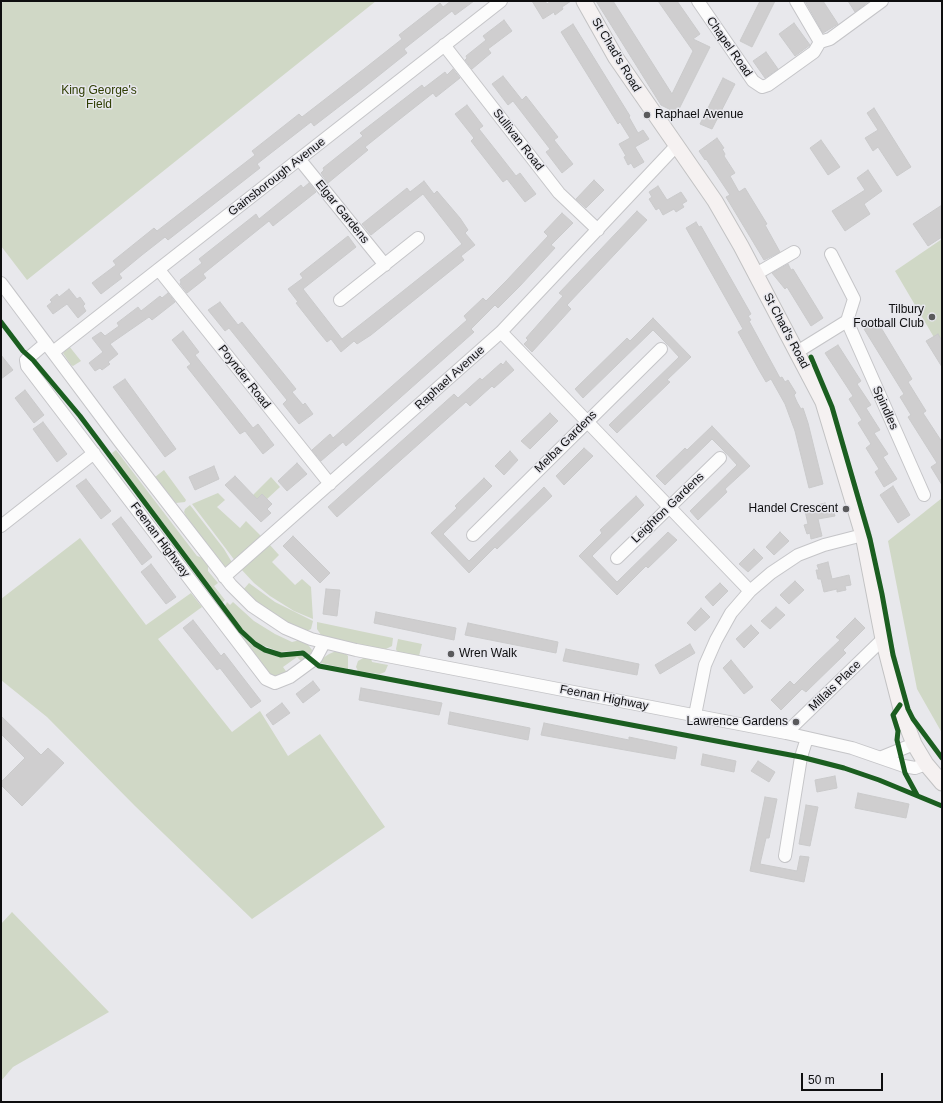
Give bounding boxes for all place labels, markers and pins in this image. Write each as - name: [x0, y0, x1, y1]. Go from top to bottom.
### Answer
- place label: Raphael Avenue: [655, 108, 744, 122]
- marker: Raphael Avenue: [642, 110, 652, 120]
- place label: Tilbury Football Club: [853, 303, 924, 331]
- marker: Tilbury Football Club: [927, 312, 937, 322]
- place label: Handel Crescent: [749, 502, 838, 516]
- marker: Handel Crescent: [841, 504, 851, 514]
- place label: Wren Walk: [459, 647, 517, 661]
- marker: Wren Walk: [446, 649, 456, 659]
- place label: Lawrence Gardens: [687, 715, 788, 729]
- marker: Lawrence Gardens: [791, 717, 801, 727]

